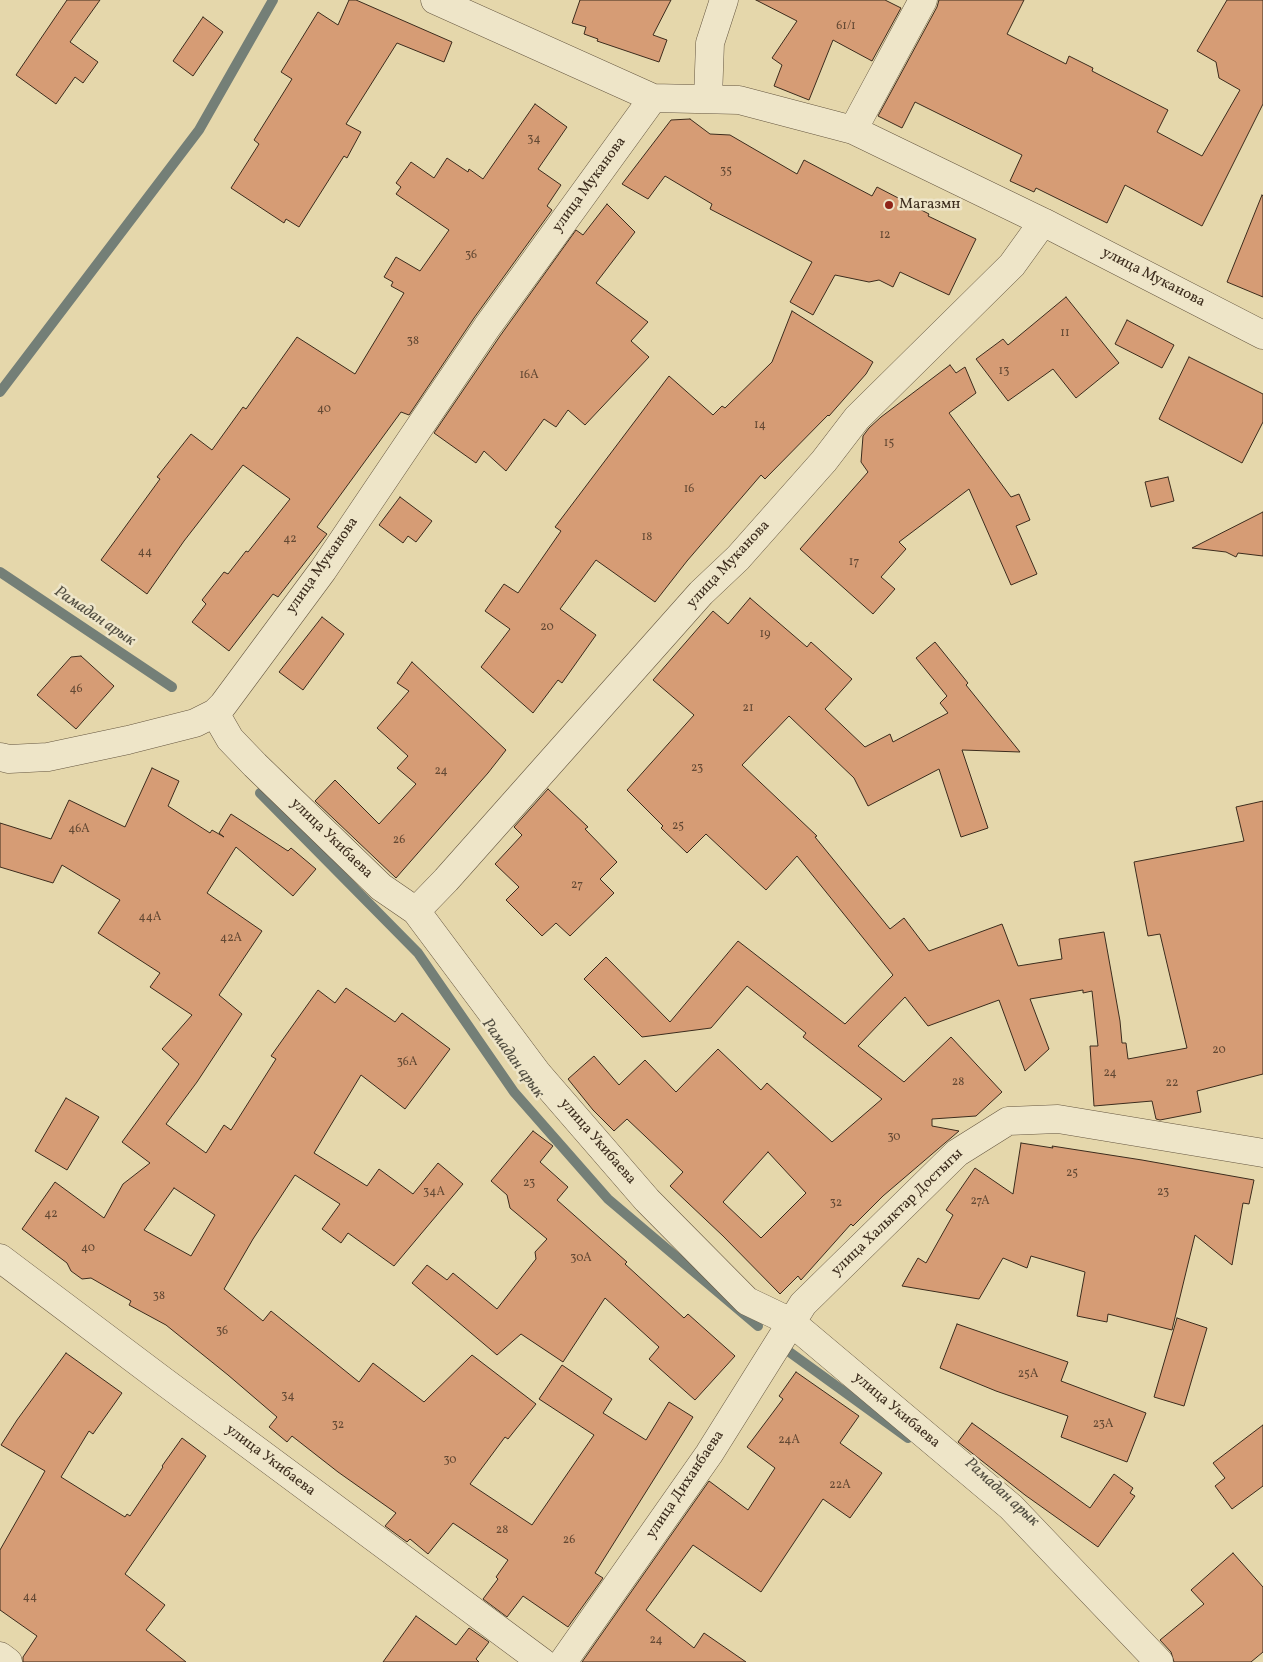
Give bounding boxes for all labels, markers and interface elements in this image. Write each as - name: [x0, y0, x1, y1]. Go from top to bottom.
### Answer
- house number: 61/1: [836, 20, 856, 34]
- house number: 34: [527, 133, 541, 147]
- street label: улица Муканова: [549, 134, 631, 236]
- house number: 35: [720, 165, 732, 179]
- place label: Магазмн: [899, 196, 960, 214]
- marker: Магазмн: [883, 199, 895, 211]
- house number: 12: [879, 229, 891, 243]
- street label: улица Муканова: [1098, 244, 1208, 312]
- house number: 36: [465, 249, 477, 263]
- house number: 11: [1060, 327, 1070, 341]
- house number: 38: [407, 335, 419, 349]
- house number: 13: [999, 365, 1009, 379]
- house number: 16А: [519, 369, 539, 383]
- house number: 40: [317, 403, 331, 417]
- house number: 14: [754, 419, 766, 433]
- house number: 15: [884, 437, 894, 451]
- house number: 16: [684, 483, 694, 497]
- street label: улица Муканова: [283, 514, 363, 618]
- street label: улица Муканова: [684, 517, 774, 613]
- house number: 18: [642, 531, 652, 545]
- house number: 42: [283, 533, 297, 547]
- house number: 44: [138, 546, 152, 560]
- house number: 17: [849, 556, 859, 570]
- water label: Рамадан арык: [50, 583, 138, 651]
- house number: 20: [540, 621, 554, 635]
- house number: 19: [760, 628, 770, 642]
- house number: 46: [69, 683, 83, 697]
- house number: 21: [742, 702, 754, 716]
- house number: 23: [691, 762, 703, 776]
- house number: 24: [434, 765, 448, 779]
- street label: улица Укибаева: [286, 795, 376, 883]
- house number: 25: [672, 820, 684, 834]
- house number: 46А: [68, 823, 90, 837]
- house number: 26: [393, 834, 405, 848]
- house number: 27: [571, 879, 583, 893]
- house number: 44А: [139, 911, 161, 925]
- house number: 42А: [220, 932, 242, 946]
- water label: Рамадан арык: [477, 1015, 547, 1103]
- house number: 20: [1212, 1044, 1226, 1058]
- house number: 36А: [397, 1056, 417, 1070]
- house number: 24: [1103, 1067, 1117, 1081]
- house number: 28: [952, 1076, 964, 1090]
- house number: 22: [1166, 1077, 1178, 1091]
- street label: улица Укибаева: [555, 1095, 639, 1189]
- house number: 30: [887, 1131, 901, 1145]
- street label: улица Халыктар Достыгы: [828, 1145, 968, 1281]
- house number: 25: [1066, 1167, 1078, 1181]
- house number: 23: [523, 1177, 535, 1191]
- house number: 34А: [423, 1186, 445, 1200]
- house number: 23: [1157, 1186, 1169, 1200]
- house number: 27А: [970, 1195, 990, 1209]
- house number: 32: [830, 1197, 842, 1211]
- house number: 42: [44, 1208, 58, 1222]
- house number: 40: [81, 1242, 95, 1256]
- house number: 30А: [570, 1252, 592, 1266]
- house number: 38: [153, 1290, 165, 1304]
- house number: 36: [216, 1325, 228, 1339]
- house number: 25А: [1018, 1368, 1038, 1382]
- street label: улица Укибаева: [849, 1369, 943, 1453]
- house number: 34: [281, 1390, 295, 1404]
- house number: 23А: [1093, 1418, 1113, 1432]
- house number: 32: [332, 1419, 344, 1433]
- street label: улица Укибаева: [221, 1421, 319, 1501]
- street label: улица Диханбаева: [643, 1427, 729, 1543]
- house number: 24А: [778, 1434, 800, 1448]
- house number: 30: [443, 1454, 457, 1468]
- water label: Рамадан арык: [960, 1454, 1042, 1532]
- house number: 22А: [829, 1479, 851, 1493]
- house number: 28: [496, 1524, 508, 1538]
- house number: 26: [563, 1534, 575, 1548]
- house number: 44: [23, 1591, 37, 1605]
- house number: 24: [649, 1634, 663, 1648]

